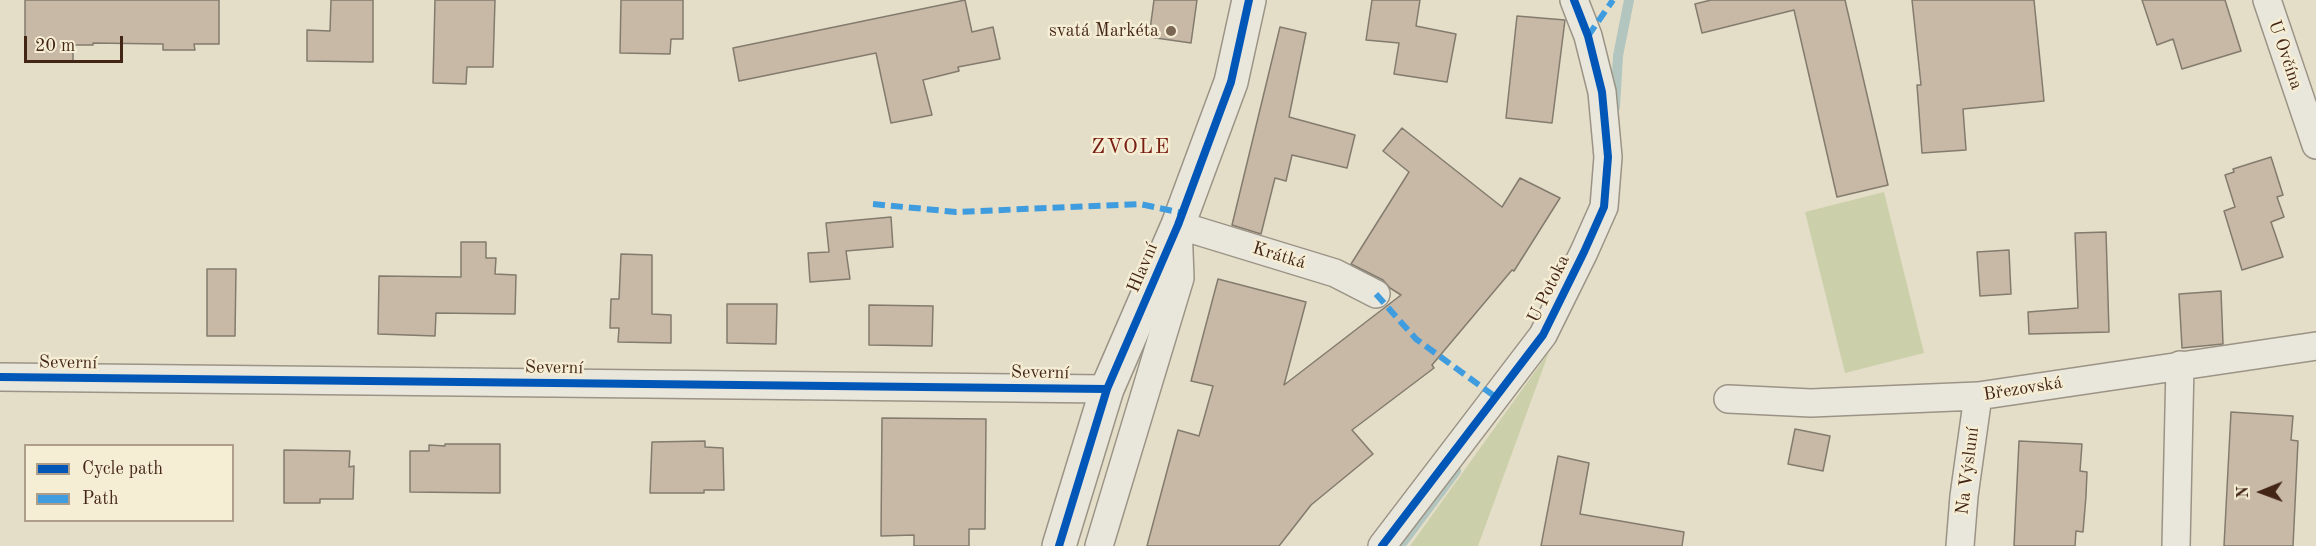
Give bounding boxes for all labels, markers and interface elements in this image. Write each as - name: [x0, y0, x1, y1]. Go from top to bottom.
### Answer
- street label: U Ovčína: [2263, 17, 2307, 93]
- place label: svatá Markéta: [1049, 20, 1159, 42]
- scale bar: [27, 24, 126, 62]
- marker: svatá Markéta: [1164, 24, 1178, 38]
- text: 20 m: [35, 37, 75, 55]
- district label: ZVOLE: [1091, 134, 1171, 160]
- street label: Krátká: [1250, 238, 1308, 274]
- street label: Hlavní: [1123, 240, 1163, 296]
- street label: U Potoka: [1523, 252, 1575, 326]
- street label: Severní: [39, 352, 97, 374]
- street label: Severní: [525, 357, 583, 379]
- street label: Severní: [1011, 362, 1069, 384]
- street label: Březovská: [1982, 372, 2064, 406]
- street label: Na Výsluní: [1952, 426, 1984, 516]
- legend: [24, 444, 234, 522]
- text: Cycle path: [82, 460, 163, 478]
- north arrow: [2232, 462, 2292, 522]
- text: N: [2236, 486, 2252, 499]
- text: Path: [82, 490, 118, 508]

